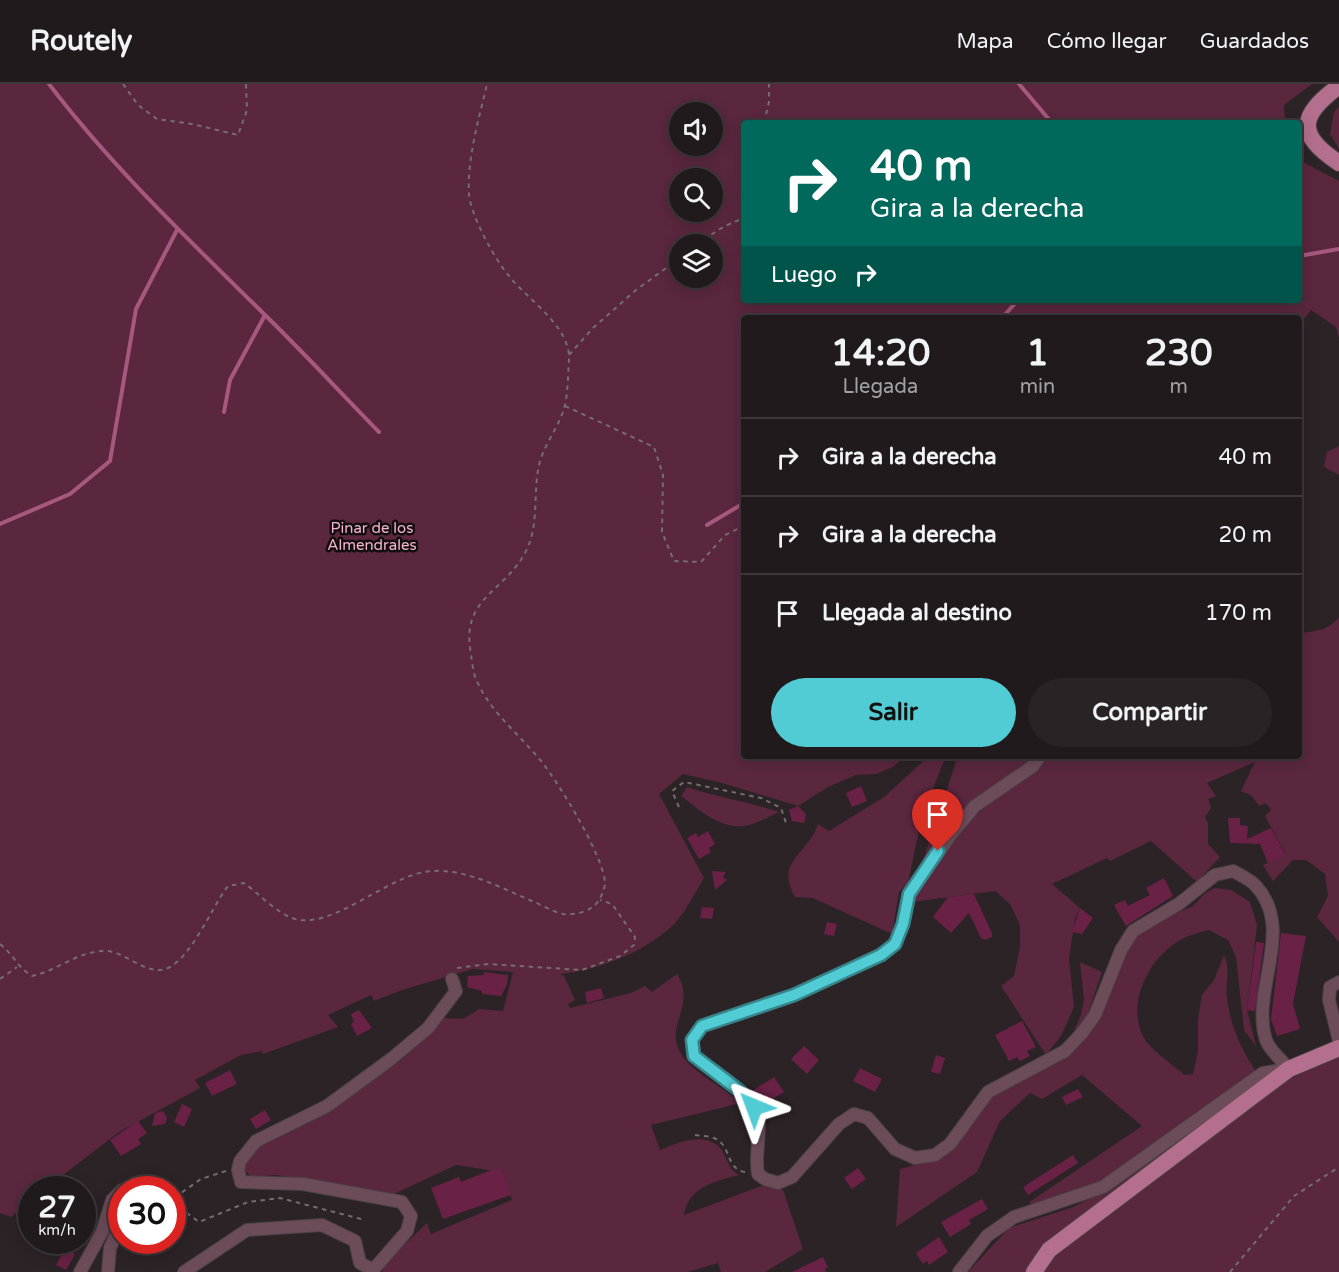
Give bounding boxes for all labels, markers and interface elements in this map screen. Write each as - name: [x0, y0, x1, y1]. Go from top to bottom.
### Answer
- text: Routely: [30, 24, 132, 58]
- text: Mapa: [956, 29, 1014, 54]
- text: Cómo llegar: [1047, 29, 1167, 54]
- text: Guardados: [1200, 29, 1309, 54]
- map controls: [669, 102, 723, 288]
- button: sound: [669, 102, 723, 156]
- text: 40 m: [870, 141, 972, 192]
- icon: right: [771, 144, 849, 222]
- button: search: [669, 168, 723, 222]
- text: Gira a la derecha: [870, 192, 1084, 225]
- button: layers: [669, 234, 723, 288]
- icon: right: [849, 258, 882, 291]
- text: Luego: [771, 262, 837, 288]
- text: 14:20: [830, 332, 930, 375]
- text: 1: [1026, 332, 1049, 375]
- text: 230: [1145, 332, 1213, 375]
- text: Llegada: [843, 375, 918, 399]
- text: min: [1020, 375, 1055, 399]
- text: m: [1169, 375, 1188, 399]
- icon: right: [771, 441, 804, 474]
- text: Gira a la derecha: [822, 444, 997, 470]
- text: 40 m: [1218, 444, 1272, 470]
- park label: Pinar de los Almendrales: [327, 519, 417, 554]
- icon: right: [771, 519, 804, 552]
- text: Gira a la derecha: [822, 522, 997, 548]
- text: 20 m: [1218, 522, 1272, 548]
- icon: arrive: [771, 597, 804, 630]
- text: Llegada al destino: [822, 600, 1012, 626]
- text: 170 m: [1205, 600, 1272, 626]
- button: Salir: [771, 678, 1016, 747]
- button: Compartir: [1028, 678, 1272, 747]
- pin: [912, 789, 963, 851]
- icon: arrive: [921, 798, 954, 831]
- position arrow: [722, 1075, 786, 1139]
- speed limit sign: 30: [108, 1176, 186, 1254]
- text: 27: [38, 1189, 76, 1226]
- text: km/h: [38, 1221, 76, 1239]

